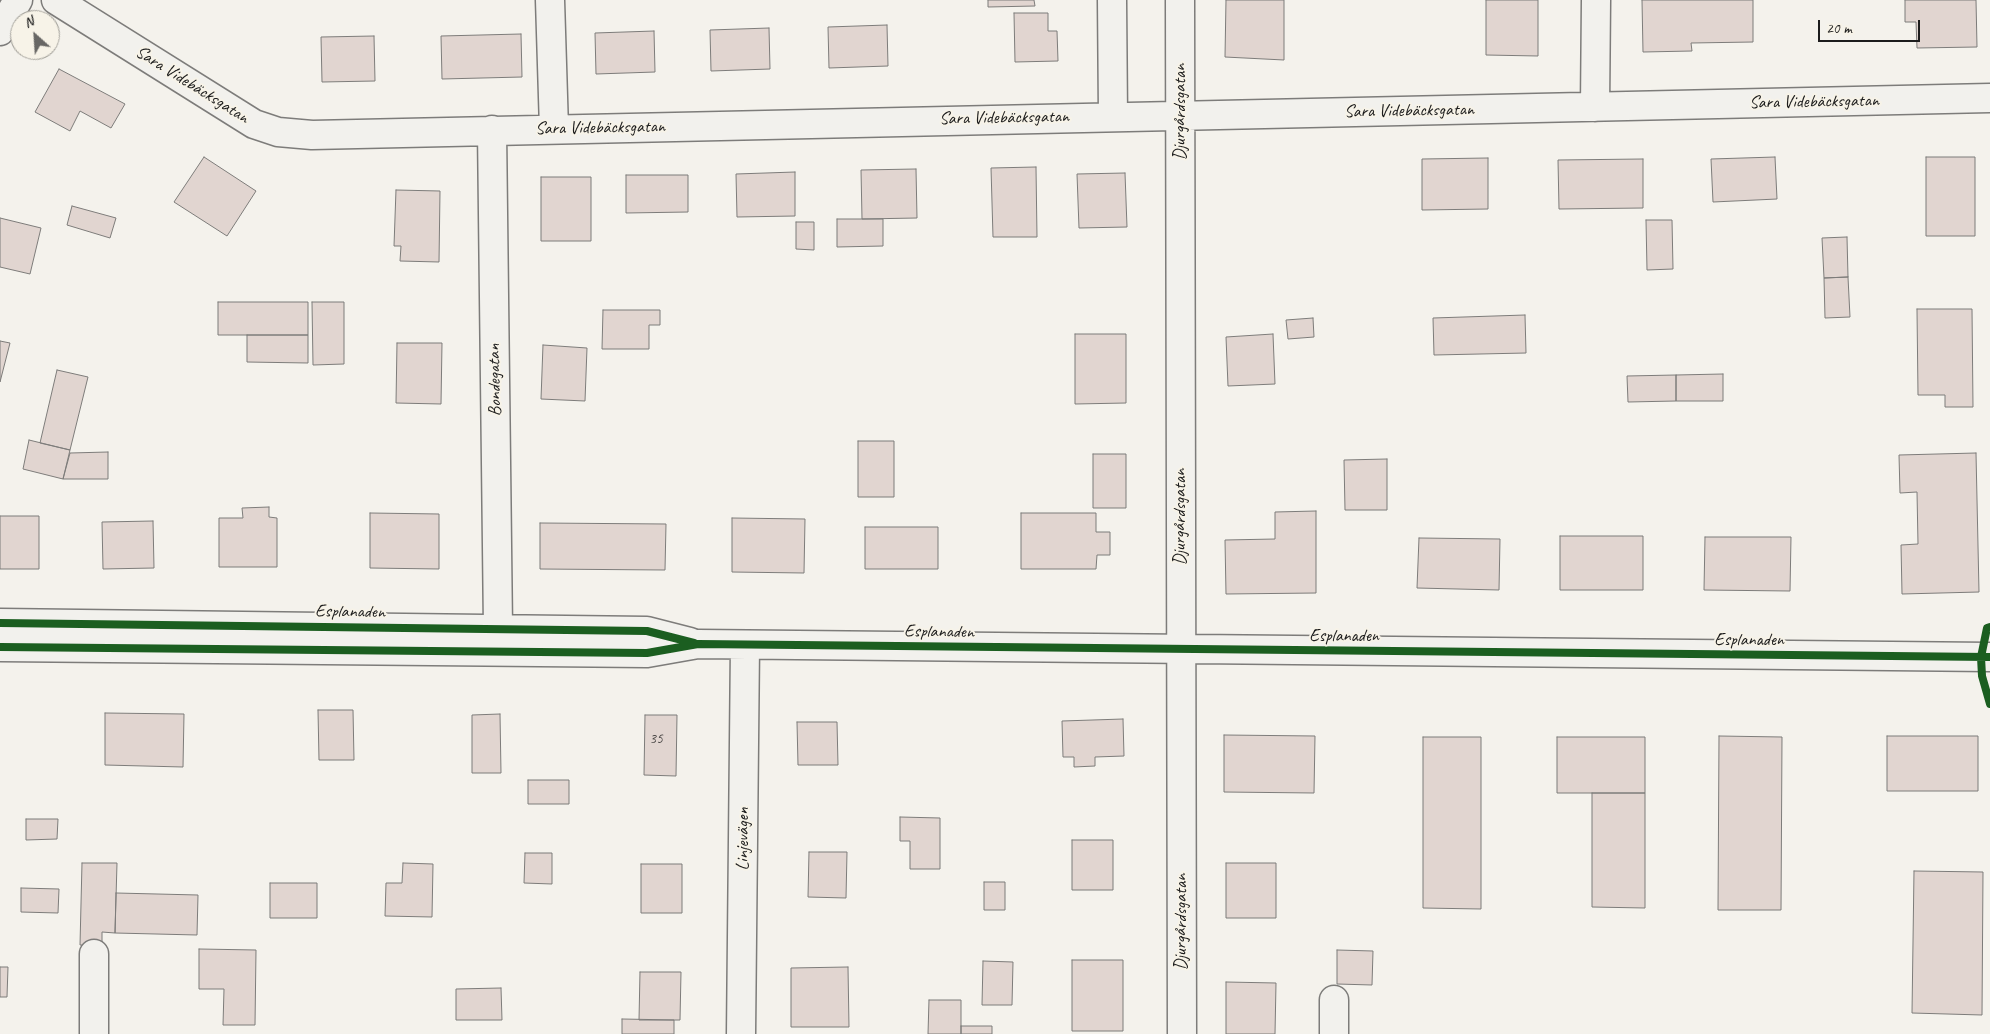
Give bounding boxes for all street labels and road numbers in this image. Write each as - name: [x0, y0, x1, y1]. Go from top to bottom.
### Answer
- street label: Sara Videbäcksgatan: [131, 41, 253, 129]
- street label: Djurgårdsgatan: [1169, 64, 1191, 160]
- street label: Sara Videbäcksgatan: [1749, 90, 1879, 114]
- street label: Sara Videbäcksgatan: [1344, 99, 1474, 123]
- street label: Sara Videbäcksgatan: [939, 106, 1069, 130]
- street label: Sara Videbäcksgatan: [535, 116, 665, 140]
- street label: Bondegatan: [484, 344, 506, 416]
- street label: Djurgårdsgatan: [1169, 469, 1191, 565]
- street label: Esplanaden: [315, 601, 385, 623]
- street label: Esplanaden: [904, 621, 974, 643]
- street label: Esplanaden: [1309, 625, 1379, 647]
- street label: Esplanaden: [1714, 629, 1784, 651]
- street label: Linjevägen: [732, 808, 754, 870]
- street label: Djurgårdsgatan: [1170, 874, 1192, 970]

